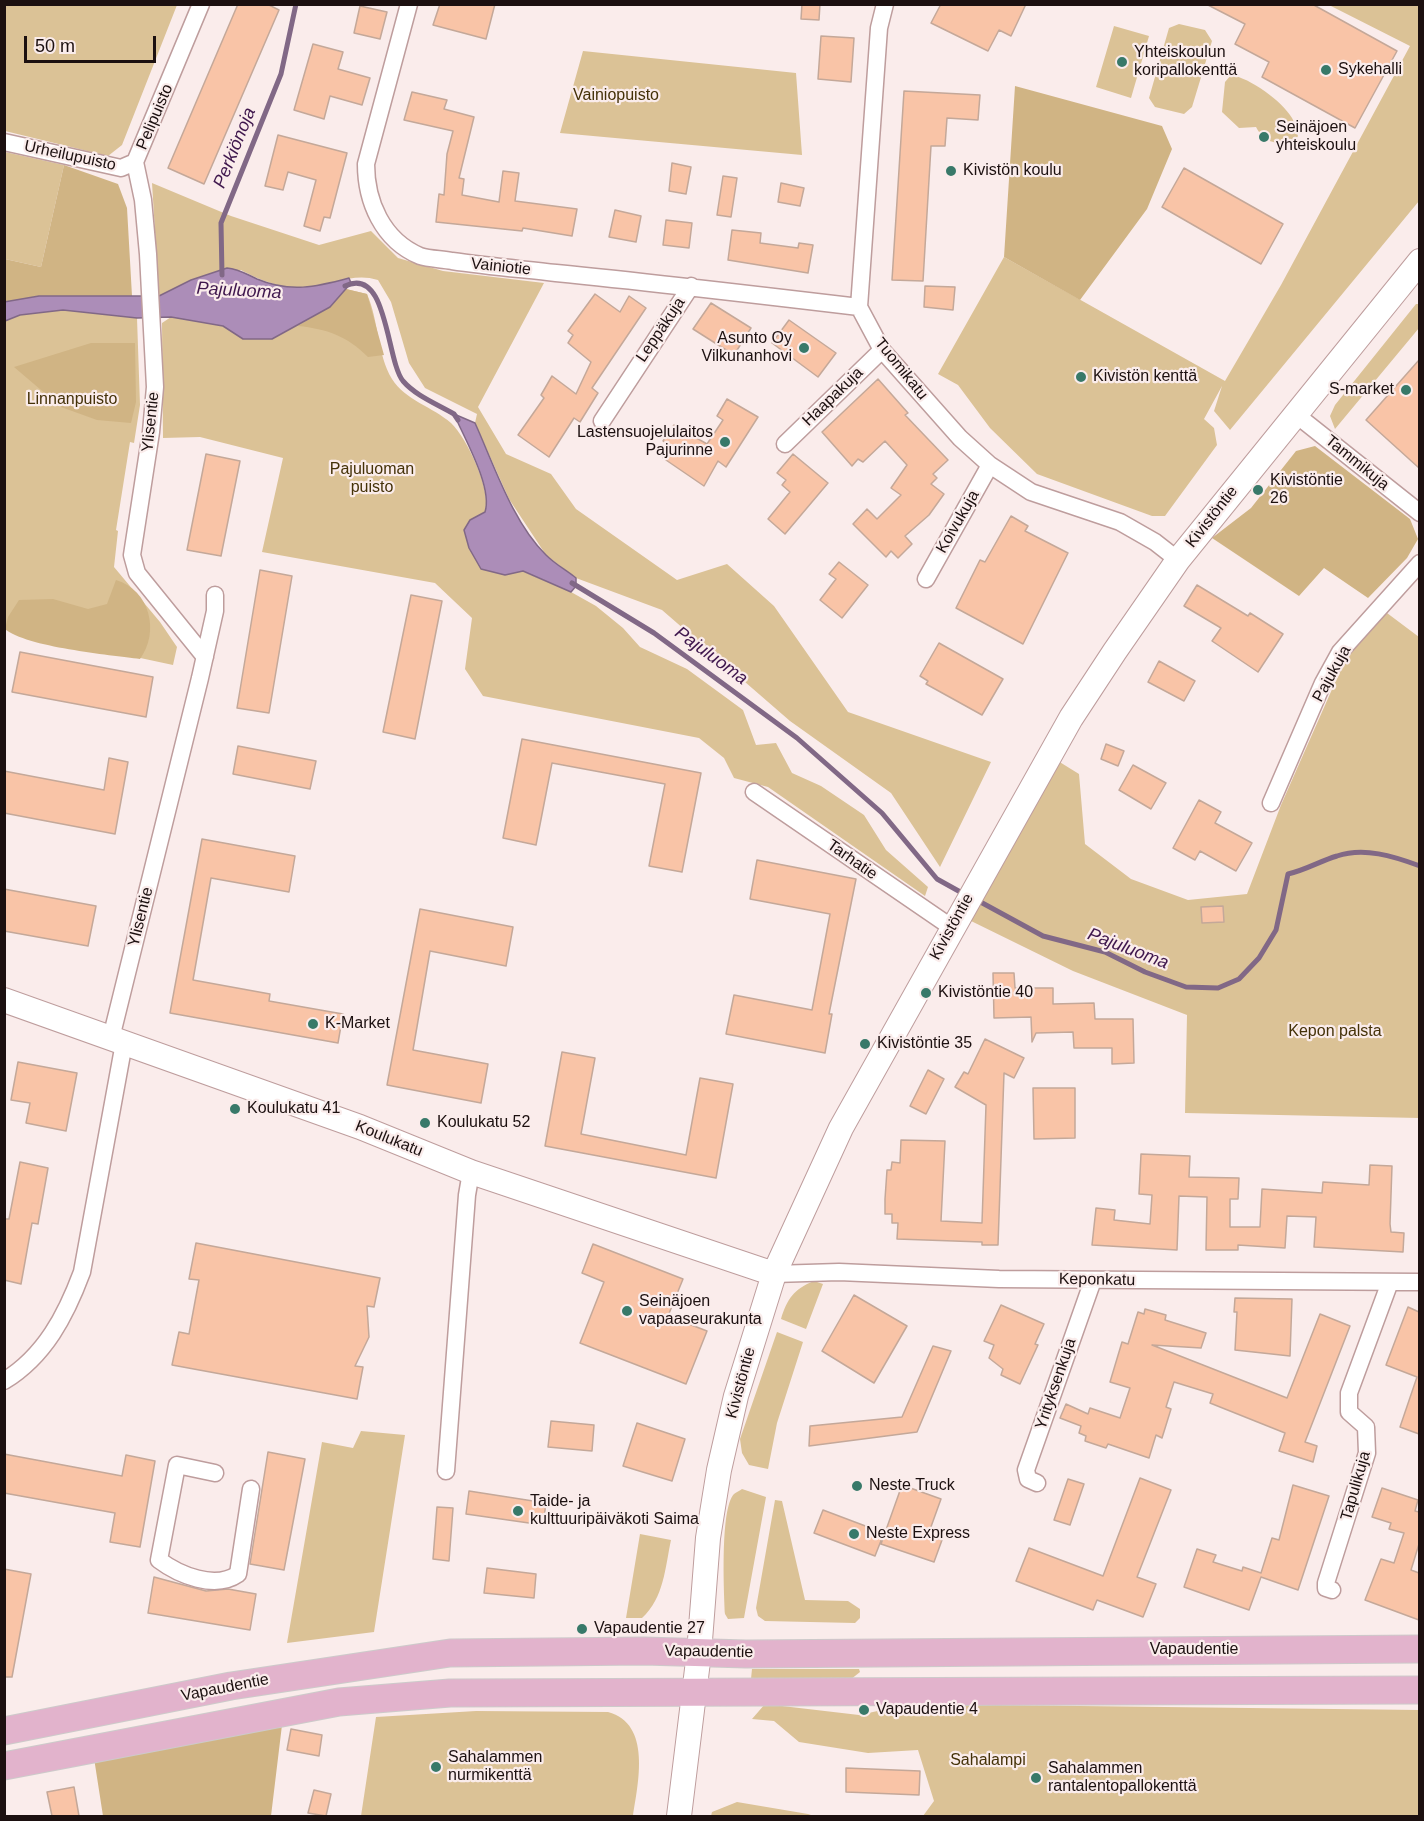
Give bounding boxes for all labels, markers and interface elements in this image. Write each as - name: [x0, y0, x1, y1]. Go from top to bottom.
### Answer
- scale bar: [27, 24, 159, 62]
- text: 50 m: [35, 36, 75, 56]
- place label: Yhteiskoulun koripallokenttä: [1134, 43, 1237, 81]
- marker: Yhteiskoulun koripallokenttä: [1115, 55, 1129, 69]
- place label: Sykehalli: [1338, 60, 1402, 80]
- marker: Sykehalli: [1319, 63, 1333, 77]
- street label: Pelipuisto: [133, 81, 177, 153]
- park label: Vainiopuisto: [573, 86, 659, 106]
- water label: Perkiönoja: [209, 105, 261, 191]
- place label: Seinäjoen yhteiskoulu: [1276, 118, 1356, 156]
- marker: Seinäjoen yhteiskoulu: [1257, 130, 1271, 144]
- street label: Urheilupuisto: [22, 137, 118, 175]
- place label: Kivistön koulu: [963, 161, 1062, 181]
- marker: Kivistön koulu: [944, 164, 958, 178]
- street label: Vainiotie: [470, 254, 532, 280]
- water label: Pajuluoma: [196, 278, 282, 304]
- street label: Leppäkuja: [632, 294, 690, 366]
- place label: Asunto Oy Vilkunanhovi: [702, 329, 792, 367]
- street label: Tuomikatu: [870, 334, 932, 404]
- marker: Asunto Oy Vilkunanhovi: [797, 341, 811, 355]
- street label: Haapakuja: [799, 364, 867, 430]
- place label: Kivistön kenttä: [1093, 367, 1197, 387]
- marker: Kivistön kenttä: [1074, 370, 1088, 384]
- place label: S-market: [1329, 380, 1394, 400]
- marker: S-market: [1399, 383, 1413, 397]
- park label: Linnanpuisto: [27, 390, 117, 410]
- street label: Ylisentie: [138, 391, 164, 453]
- place label: Lastensuojelulaitos Pajurinne: [577, 423, 713, 461]
- street label: Tammikuja: [1321, 431, 1393, 495]
- marker: Lastensuojelulaitos Pajurinne: [718, 435, 732, 449]
- park label: Pajuluoman puisto: [330, 460, 414, 498]
- place label: Kivistöntie 26: [1270, 471, 1343, 509]
- street label: Kivistöntie: [1182, 482, 1242, 552]
- marker: Kivistöntie 26: [1251, 483, 1265, 497]
- street label: Koivukuja: [932, 487, 984, 557]
- water label: Pajuluoma: [670, 622, 752, 690]
- street label: Pajukuja: [1309, 643, 1355, 705]
- street label: Tarhatie: [823, 836, 881, 884]
- street label: Ylisentie: [124, 885, 158, 949]
- street label: Kivistöntie: [926, 890, 978, 964]
- water label: Pajuluoma: [1084, 924, 1172, 974]
- place label: Kivistöntie 40: [938, 983, 1033, 1003]
- marker: Kivistöntie 40: [919, 986, 933, 1000]
- place label: K-Market: [325, 1014, 390, 1034]
- marker: K-Market: [306, 1017, 320, 1031]
- park label: Kepon palsta: [1288, 1022, 1382, 1042]
- place label: Kivistöntie 35: [877, 1034, 972, 1054]
- marker: Kivistöntie 35: [858, 1037, 872, 1051]
- place label: Koulukatu 41: [247, 1099, 340, 1119]
- marker: Koulukatu 41: [228, 1102, 242, 1116]
- place label: Koulukatu 52: [437, 1113, 530, 1133]
- marker: Koulukatu 52: [418, 1116, 432, 1130]
- street label: Koulukatu: [352, 1117, 426, 1161]
- street label: Keponkatu: [1059, 1270, 1135, 1290]
- place label: Seinäjoen vapaaseurakunta: [639, 1292, 762, 1330]
- marker: Seinäjoen vapaaseurakunta: [620, 1304, 634, 1318]
- street label: Yrityksenkuja: [1031, 1336, 1081, 1432]
- street label: Kivistöntie: [722, 1345, 760, 1421]
- street label: Tapulikuja: [1337, 1449, 1375, 1523]
- place label: Neste Truck: [869, 1476, 955, 1496]
- marker: Neste Truck: [850, 1479, 864, 1493]
- place label: Taide- ja kulttuuripäiväkoti Saima: [530, 1492, 699, 1530]
- marker: Taide- ja kulttuuripäiväkoti Saima: [511, 1504, 525, 1518]
- place label: Neste Express: [866, 1524, 970, 1544]
- marker: Neste Express: [847, 1527, 861, 1541]
- place label: Vapaudentie 27: [594, 1619, 705, 1639]
- marker: Vapaudentie 27: [575, 1622, 589, 1636]
- street label: Vapaudentie: [1150, 1640, 1238, 1660]
- street label: Vapaudentie: [665, 1642, 753, 1662]
- street label: Vapaudentie: [180, 1670, 270, 1706]
- place label: Vapaudentie 4: [876, 1700, 978, 1720]
- marker: Vapaudentie 4: [857, 1703, 871, 1717]
- place label: Sahalammen nurmikenttä: [448, 1748, 542, 1786]
- park label: Sahalampi: [950, 1751, 1026, 1771]
- place label: Sahalammen rantalentopallokenttä: [1048, 1759, 1197, 1797]
- marker: Sahalammen nurmikenttä: [429, 1760, 443, 1774]
- marker: Sahalammen rantalentopallokenttä: [1029, 1771, 1043, 1785]

